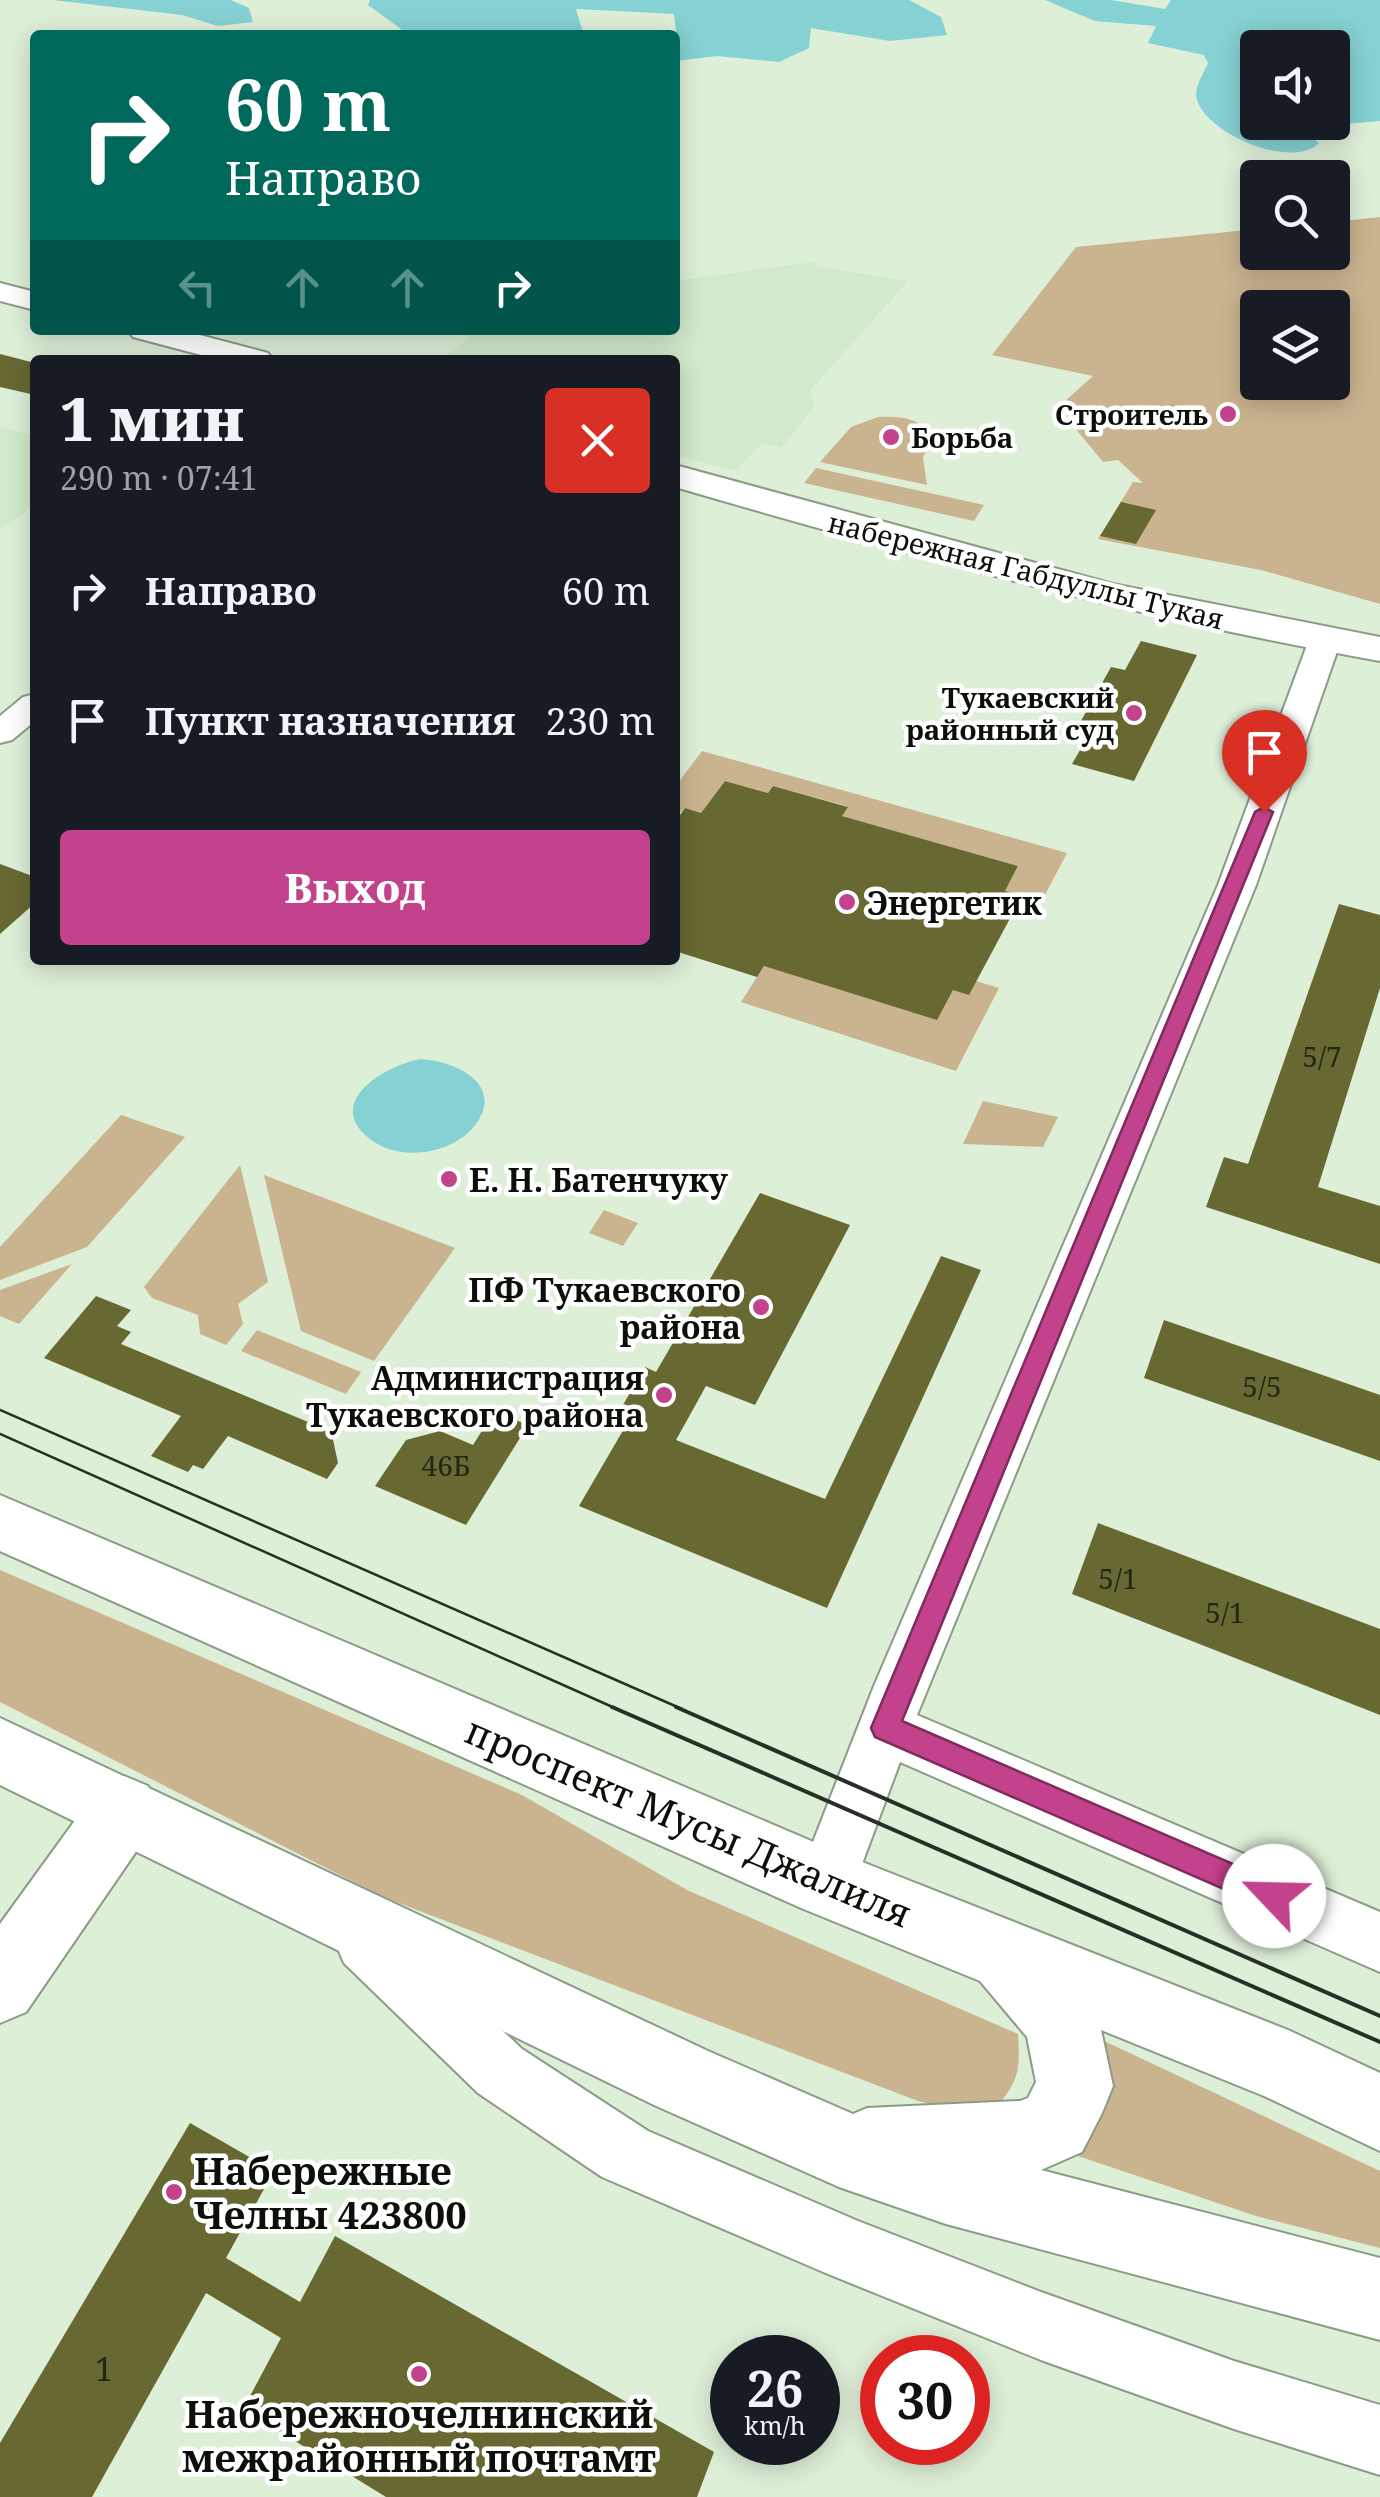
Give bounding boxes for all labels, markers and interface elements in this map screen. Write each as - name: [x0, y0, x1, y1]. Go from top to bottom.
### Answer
- map controls: [1240, 30, 1350, 400]
- button: sound: [1240, 30, 1350, 140]
- text: 60 m: [225, 56, 391, 152]
- icon: right: [60, 70, 190, 200]
- text: Направо: [225, 147, 421, 208]
- button: search: [1240, 160, 1350, 270]
- icon: left: [170, 260, 225, 315]
- icon: ahead: [275, 260, 330, 315]
- icon: ahead: [380, 260, 435, 315]
- icon: right: [485, 260, 540, 315]
- button: layers: [1240, 290, 1350, 400]
- text: 1 мин: [60, 377, 244, 459]
- button: close: [545, 388, 650, 493]
- place label: Строитель: [1055, 395, 1208, 433]
- marker: Строитель: [1217, 403, 1239, 425]
- place label: Борьба: [911, 418, 1013, 456]
- marker: Борьба: [880, 426, 902, 448]
- text: 290 m · 07:41: [60, 456, 258, 499]
- street label: набережная Габдуллы Тукая: [824, 502, 1228, 638]
- icon: right: [60, 563, 115, 618]
- text: Направо: [145, 564, 317, 616]
- text: 60 m: [562, 564, 650, 616]
- place label: Тукаевский районный суд: [906, 678, 1114, 748]
- icon: arrive: [60, 693, 115, 748]
- text: Пункт назначения: [145, 694, 515, 746]
- text: 230 m: [545, 694, 655, 746]
- marker: Тукаевский районный суд: [1123, 702, 1145, 724]
- pin: [1222, 710, 1307, 813]
- icon: arrive: [1237, 725, 1292, 780]
- button: Выход: [60, 830, 650, 945]
- place label: Энергетик: [867, 881, 1042, 924]
- marker: Энергетик: [836, 891, 858, 913]
- house number: 5/7: [1302, 1037, 1342, 1075]
- place label: Е. Н. Батенчуку: [469, 1158, 728, 1201]
- marker: Е. Н. Батенчуку: [438, 1168, 460, 1190]
- place label: ПФ Тукаевского района: [468, 1268, 741, 1348]
- marker: ПФ Тукаевского района: [750, 1296, 772, 1318]
- place label: Администрация Тукаевского района: [306, 1356, 644, 1436]
- house number: 5/5: [1242, 1367, 1282, 1405]
- marker: Администрация Тукаевского района: [653, 1384, 675, 1406]
- house number: 46Б: [422, 1446, 470, 1484]
- house number: 5/1: [1098, 1559, 1138, 1597]
- house number: 5/1: [1205, 1593, 1245, 1631]
- street label: проспект Мусы Джалиля: [458, 1703, 920, 1939]
- position arrow: [1222, 1844, 1326, 1948]
- place label: Набережные Челны 423800: [194, 2144, 467, 2240]
- marker: Набережные Челны 423800: [163, 2181, 185, 2203]
- speed limit sign: 30: [860, 2335, 990, 2465]
- house number: 1: [95, 2347, 113, 2390]
- text: 26: [747, 2354, 803, 2422]
- marker: Набережночелнинский межрайонный почтамт: [408, 2363, 430, 2385]
- place label: Набережночелнинский межрайонный почтамт: [182, 2387, 656, 2483]
- text: km/h: [744, 2408, 806, 2442]

